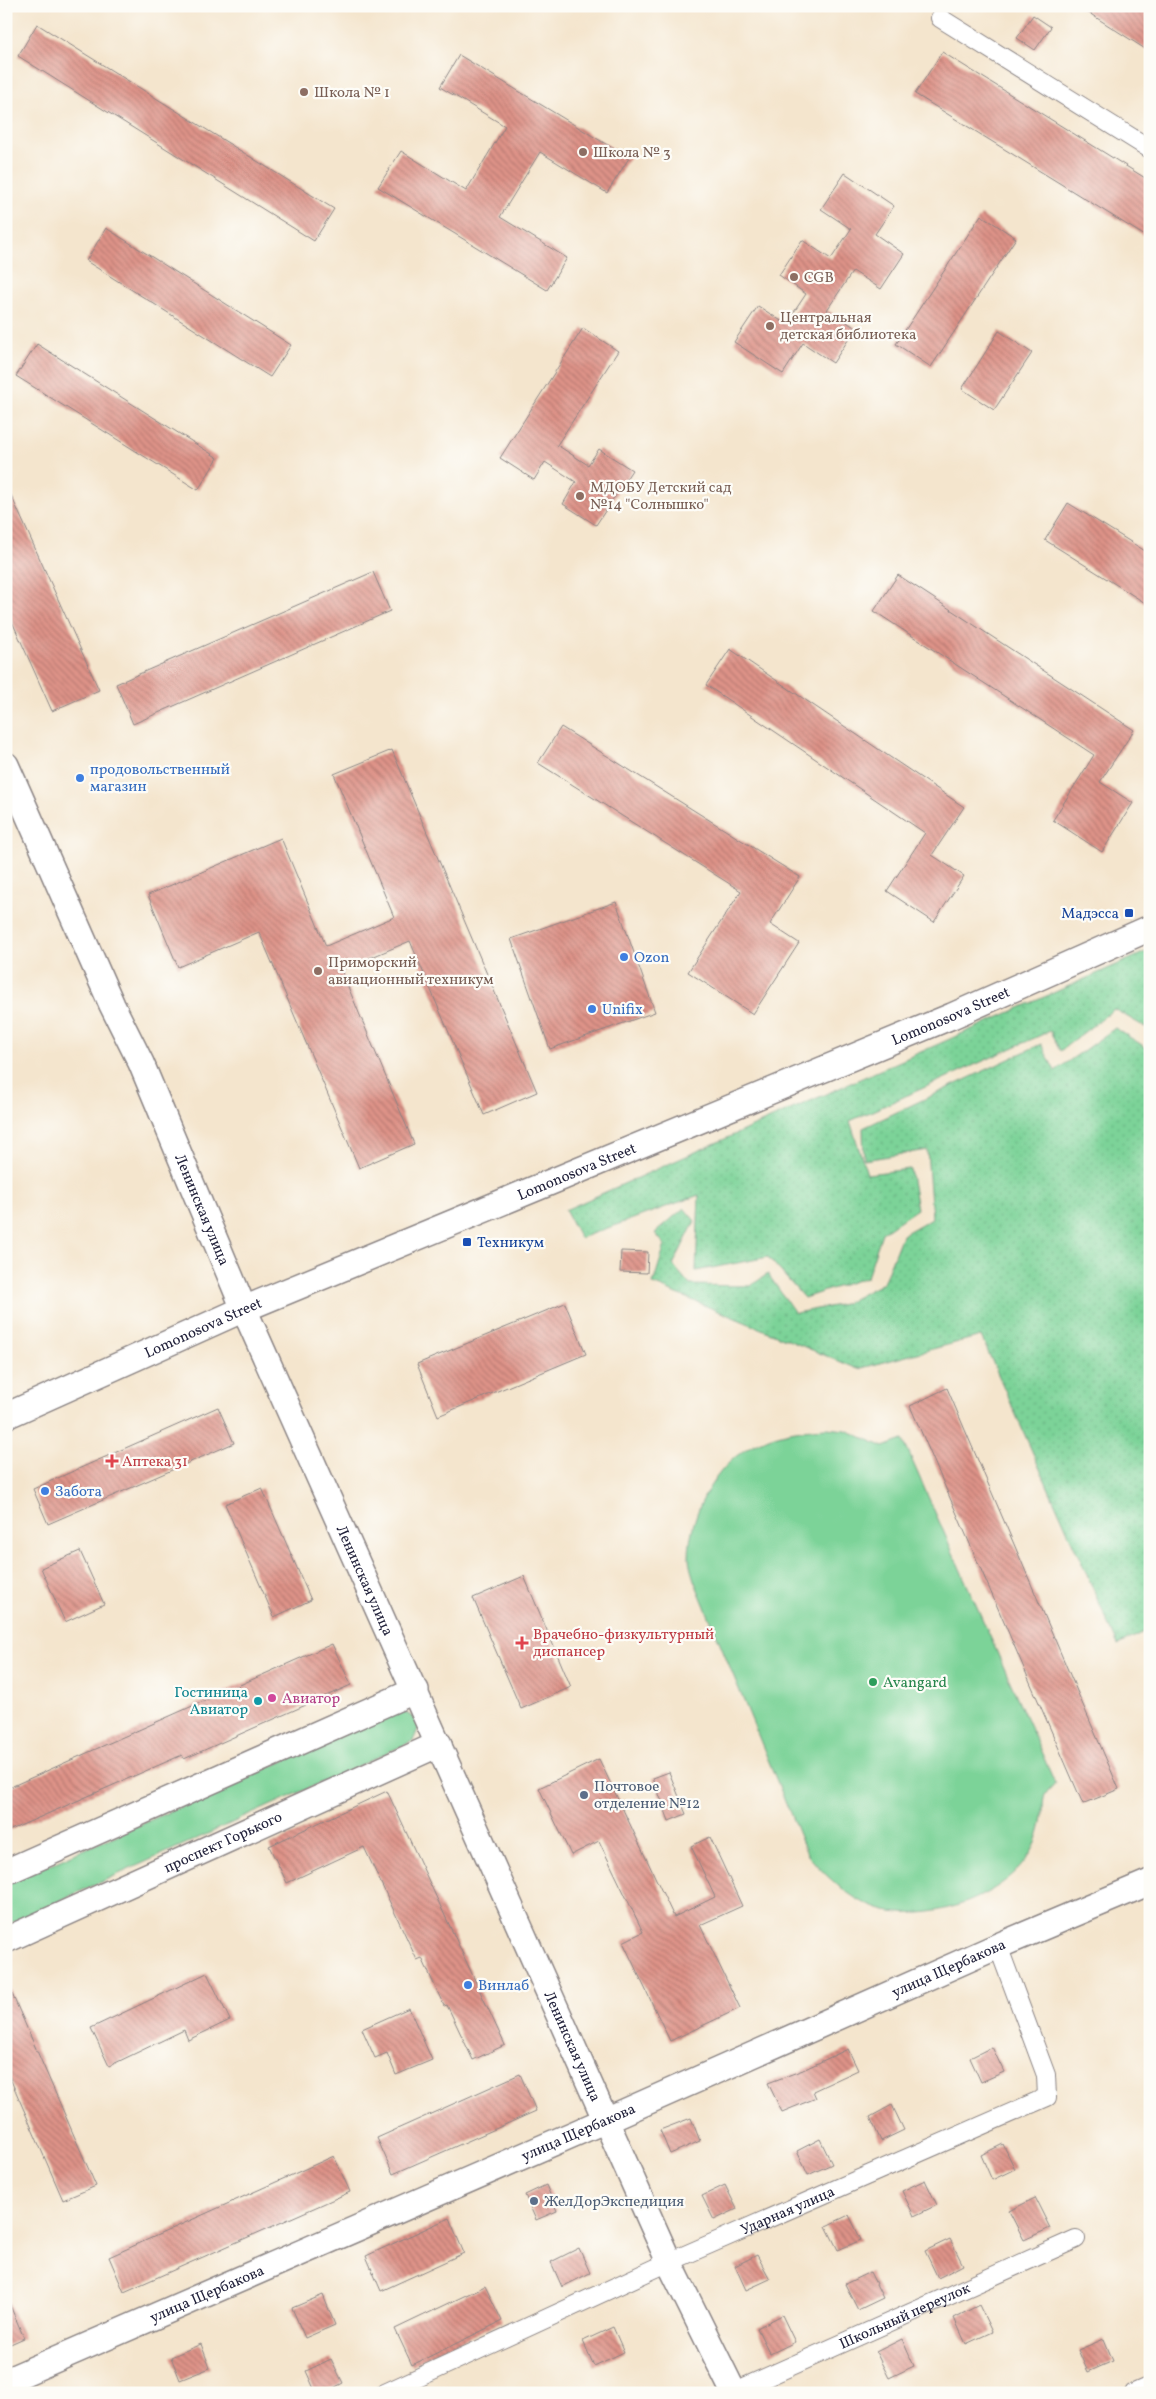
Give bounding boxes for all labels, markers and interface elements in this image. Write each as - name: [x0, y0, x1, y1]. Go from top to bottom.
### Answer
- place label: Школа № 1: [314, 83, 390, 104]
- marker: Школа № 1: [298, 86, 310, 98]
- place label: Школа № 3: [593, 143, 671, 164]
- marker: Школа № 3: [577, 146, 589, 158]
- place label: CGB: [804, 268, 834, 289]
- marker: CGB: [788, 271, 800, 283]
- place label: Центральная детская библиотека: [780, 308, 916, 346]
- marker: Центральная детская библиотека: [764, 320, 776, 332]
- place label: МДОБУ Детский сад №14 "Солнышко": [590, 478, 732, 516]
- marker: МДОБУ Детский сад №14 "Солнышко": [574, 490, 586, 502]
- place label: продовольственный магазин: [90, 760, 230, 798]
- marker: продовольственный магазин: [74, 772, 86, 784]
- place label: Мадэсса: [1061, 904, 1119, 925]
- marker: Мадэсса: [1123, 907, 1135, 919]
- place label: Ozon: [634, 948, 669, 969]
- marker: Ozon: [618, 951, 630, 963]
- place label: Приморский авиационный техникум: [328, 953, 493, 991]
- marker: Приморский авиационный техникум: [312, 965, 324, 977]
- street label: Lomonosova Street: [889, 983, 1014, 1052]
- place label: Unifix: [602, 1000, 643, 1021]
- marker: Unifix: [586, 1003, 598, 1015]
- street label: Lomonosova Street: [515, 1139, 640, 1207]
- street label: Ленинская улица: [168, 1151, 234, 1269]
- place label: Техникум: [477, 1233, 544, 1254]
- marker: Техникум: [461, 1236, 473, 1248]
- street label: Lomonosova Street: [142, 1294, 266, 1364]
- place label: Аптека 31: [122, 1452, 188, 1473]
- marker: Аптека 31: [106, 1455, 118, 1467]
- place label: Забота: [55, 1482, 102, 1503]
- marker: Забота: [39, 1485, 51, 1497]
- street label: Ленинская улица: [330, 1522, 397, 1640]
- place label: Врачебно-физкультурный диспансер: [533, 1625, 714, 1663]
- marker: Врачебно-физкультурный диспансер: [515, 1636, 529, 1650]
- place label: Avangard: [883, 1673, 947, 1694]
- marker: Avangard: [867, 1676, 879, 1688]
- place label: Гостиница Авиатор: [174, 1683, 248, 1721]
- place label: Авиатор: [282, 1689, 340, 1710]
- marker: Авиатор: [266, 1692, 278, 1704]
- marker: Гостиница Авиатор: [252, 1695, 264, 1707]
- place label: Почтовое отделение №12: [594, 1777, 700, 1815]
- marker: Почтовое отделение №12: [578, 1789, 590, 1801]
- street label: проспект Горького: [161, 1807, 286, 1879]
- street label: улица Щербакова: [889, 1935, 1009, 2004]
- place label: Винлаб: [478, 1976, 529, 1997]
- marker: Винлаб: [462, 1979, 474, 1991]
- street label: Ленинская улица: [538, 1988, 605, 2105]
- street label: улица Щербакова: [518, 2099, 639, 2168]
- street label: Ударная улица: [738, 2182, 838, 2241]
- place label: ЖелДорЭкспедиция: [544, 2192, 684, 2213]
- marker: ЖелДорЭкспедиция: [528, 2195, 540, 2207]
- street label: улица Щербакова: [147, 2261, 268, 2329]
- street label: Школьный переулок: [836, 2278, 974, 2355]

